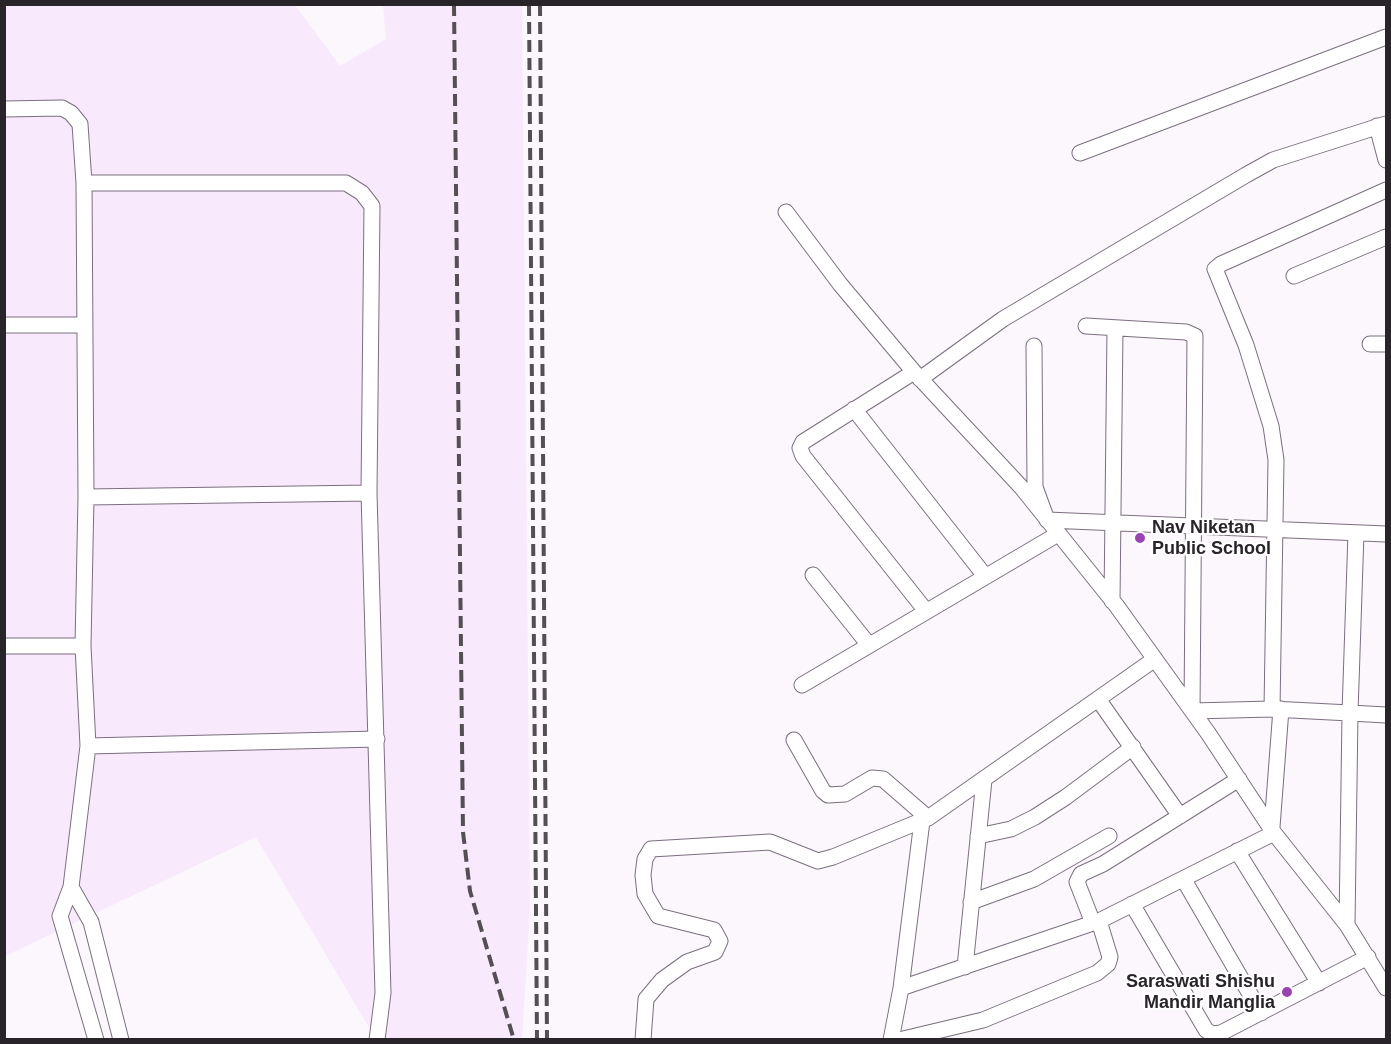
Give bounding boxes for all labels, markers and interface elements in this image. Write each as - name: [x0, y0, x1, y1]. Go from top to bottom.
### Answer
- place label: Nav Niketan Public School: [1152, 517, 1271, 560]
- marker: Nav Niketan Public School: [1133, 531, 1147, 545]
- place label: Saraswati Shishu Mandir Manglia: [1126, 971, 1275, 1014]
- marker: Saraswati Shishu Mandir Manglia: [1280, 985, 1294, 999]

